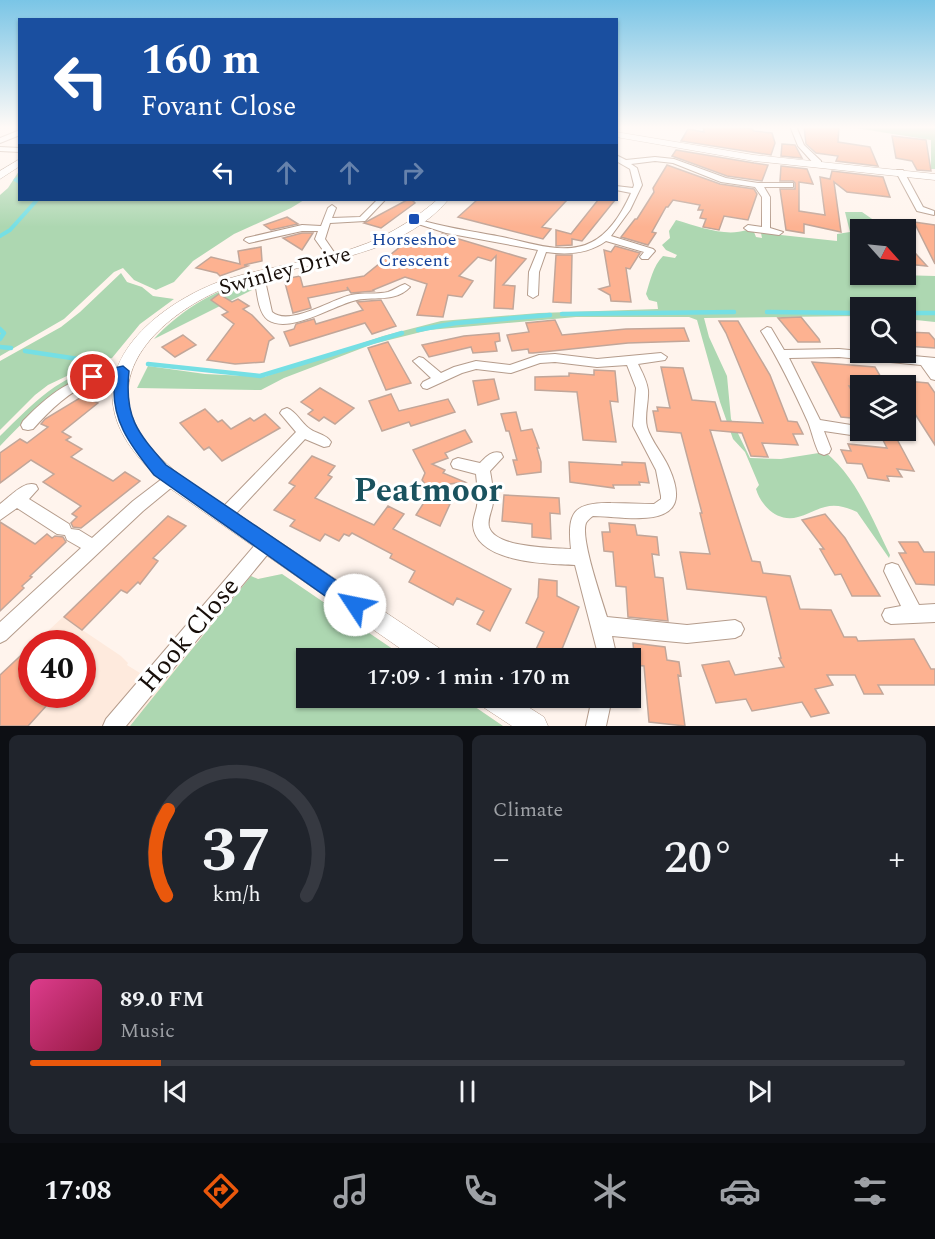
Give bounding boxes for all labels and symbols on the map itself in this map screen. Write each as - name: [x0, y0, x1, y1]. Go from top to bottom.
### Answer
- marker: Horseshoe Crescent: [407, 212, 421, 226]
- north arrow: [850, 219, 916, 285]
- place label: Horseshoe Crescent: [372, 226, 456, 274]
- street label: Swinley Drive: [215, 238, 355, 304]
- pin: [67, 351, 118, 402]
- district label: Peatmoor: [354, 466, 502, 516]
- street label: Hook Close: [128, 568, 250, 702]
- position arrow: [323, 573, 387, 637]
- speed limit sign: 40: [18, 630, 96, 708]

